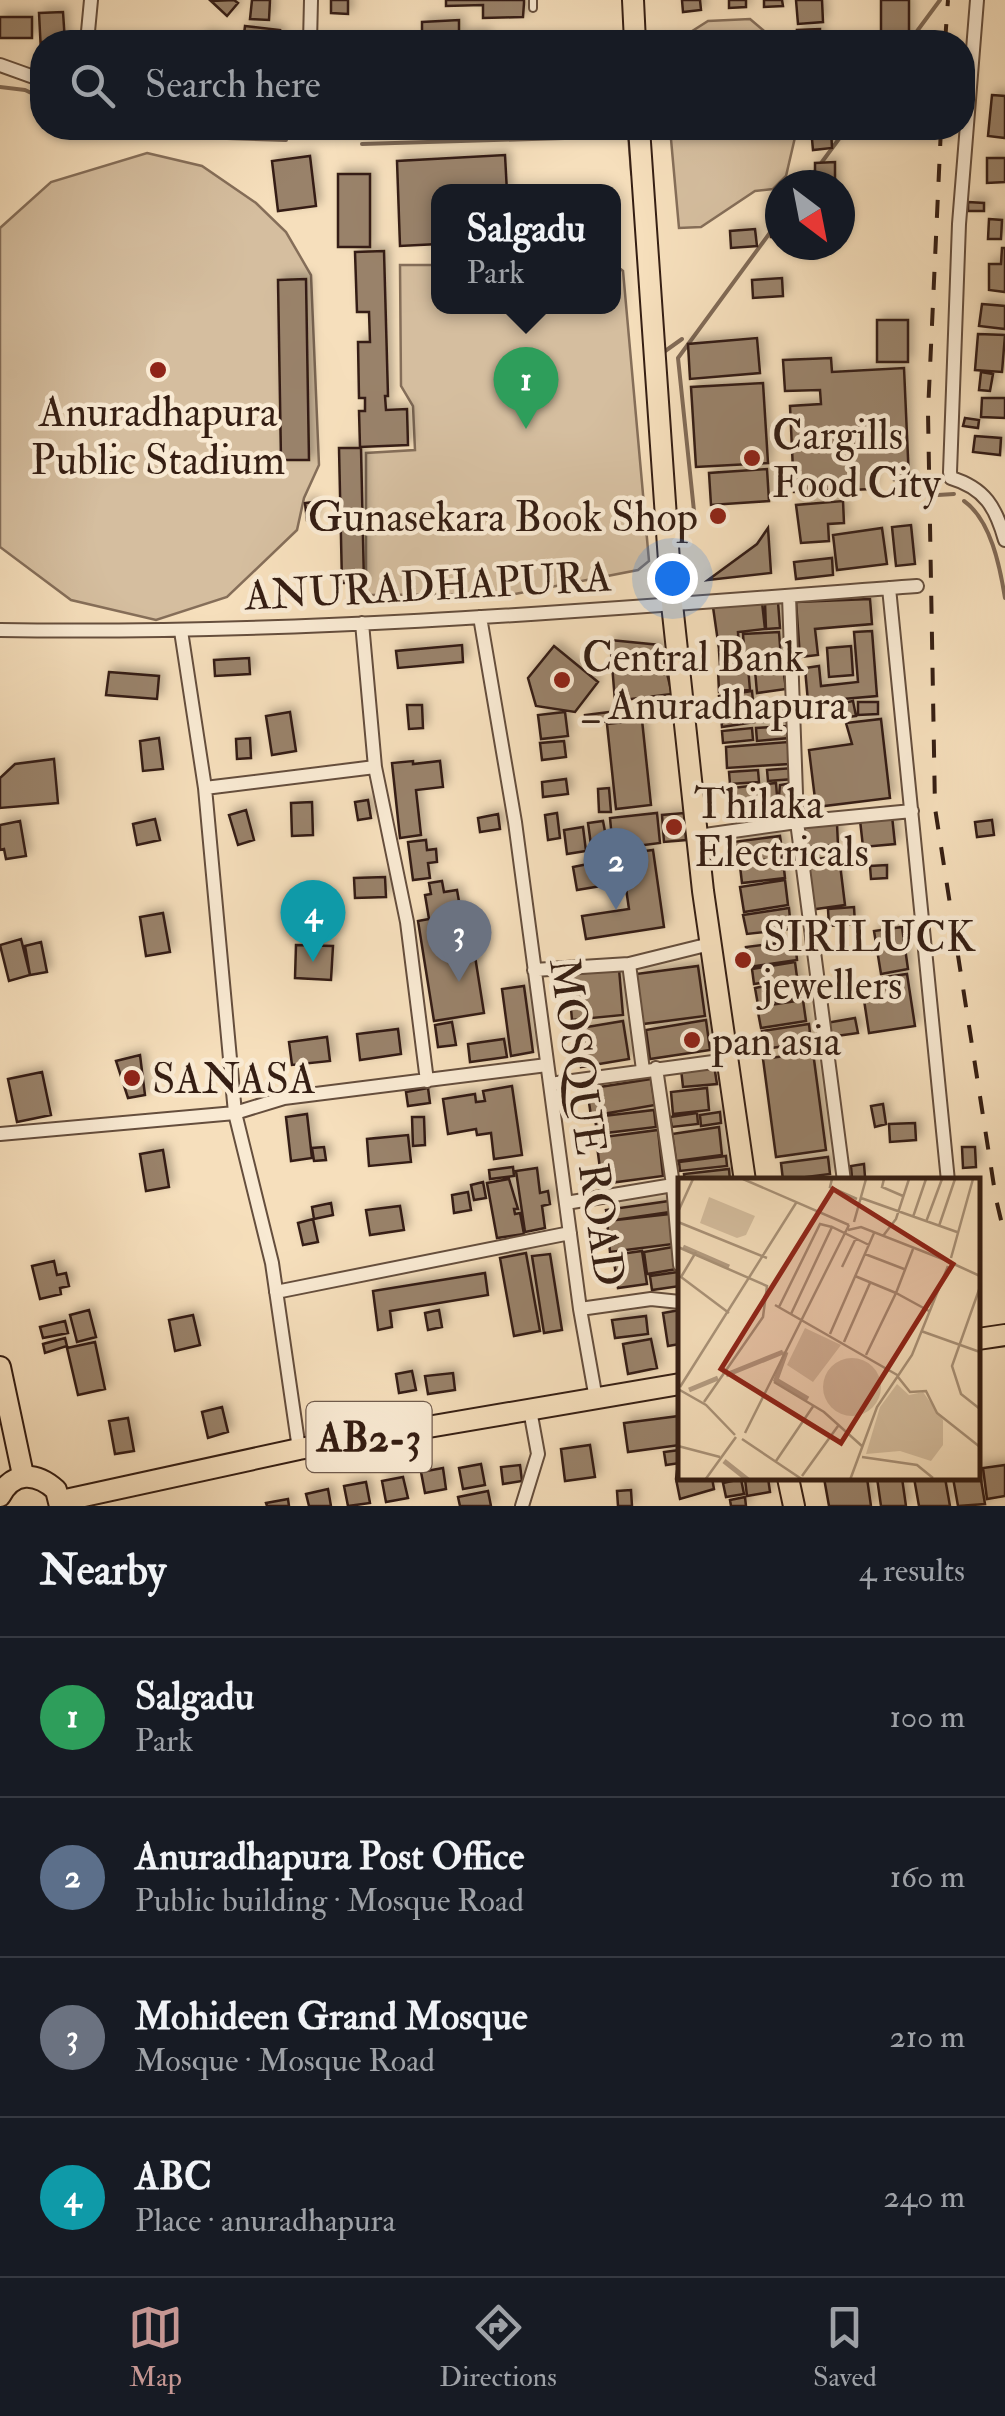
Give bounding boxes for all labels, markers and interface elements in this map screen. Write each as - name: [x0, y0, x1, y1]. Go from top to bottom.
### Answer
- search box: [30, 30, 975, 140]
- icon: search: [65, 58, 120, 113]
- text: Search here: [145, 61, 321, 109]
- north arrow: [765, 170, 855, 260]
- popup: [431, 184, 621, 314]
- text: Salgadu: [466, 205, 586, 253]
- text: Park: [466, 253, 525, 293]
- pin: 1: [494, 346, 558, 429]
- marker: Anuradhapura Public Stadium: [147, 359, 169, 381]
- place label: Anuradhapura Public Stadium: [31, 387, 285, 487]
- place label: Cargills Food City: [772, 410, 941, 510]
- marker: Cargills Food City: [741, 447, 763, 469]
- place label: Gunasekara Book Shop: [308, 492, 698, 544]
- marker: Gunasekara Book Shop: [707, 505, 729, 527]
- street label: ANURADHAPURA: [242, 551, 613, 623]
- your location: [647, 553, 698, 604]
- place label: Central Bank _ Anuradhapura: [581, 632, 848, 732]
- marker: Central Bank _ Anuradhapura: [551, 669, 573, 691]
- place label: Thilaka Electricals: [694, 779, 869, 879]
- marker: Thilaka Electricals: [663, 816, 685, 838]
- pin: 2: [584, 828, 648, 910]
- pin: 4: [280, 880, 346, 962]
- pin: 3: [426, 900, 492, 982]
- place label: SIRILUCK jewellers: [756, 912, 976, 1012]
- marker: SIRILUCK jewellers: [732, 949, 754, 971]
- street label: MOSQUE ROAD: [537, 955, 635, 1290]
- place label: pan asia: [711, 1016, 842, 1068]
- marker: pan asia: [681, 1029, 703, 1051]
- place label: SANASA: [152, 1054, 316, 1106]
- marker: SANASA: [121, 1067, 143, 1089]
- inset map: [678, 1178, 980, 1481]
- road number: AB2-3: [306, 1402, 432, 1472]
- text: Nearby: [40, 1545, 166, 1597]
- text: 4 results: [859, 1551, 965, 1591]
- text: Salgadu: [135, 1673, 254, 1721]
- text: 1: [67, 1697, 78, 1737]
- text: 100 m: [889, 1697, 965, 1737]
- text: Park: [135, 1721, 193, 1761]
- text: Anuradhapura Post Office: [135, 1833, 524, 1881]
- text: 2: [64, 1857, 81, 1897]
- text: 160 m: [890, 1857, 965, 1897]
- text: Public building · Mosque Road: [135, 1881, 524, 1921]
- text: Mohideen Grand Mosque: [135, 1993, 528, 2041]
- text: 3: [66, 2017, 79, 2057]
- text: 210 m: [890, 2017, 965, 2057]
- text: Mosque · Mosque Road: [135, 2041, 435, 2081]
- text: ABC: [135, 2153, 212, 2201]
- text: 4: [64, 2177, 81, 2217]
- text: 240 m: [884, 2177, 965, 2217]
- text: Place · anuradhapura: [135, 2201, 396, 2241]
- tab: Map: [128, 2300, 183, 2395]
- tab: Directions: [439, 2300, 557, 2395]
- tab: Saved: [813, 2300, 877, 2395]

